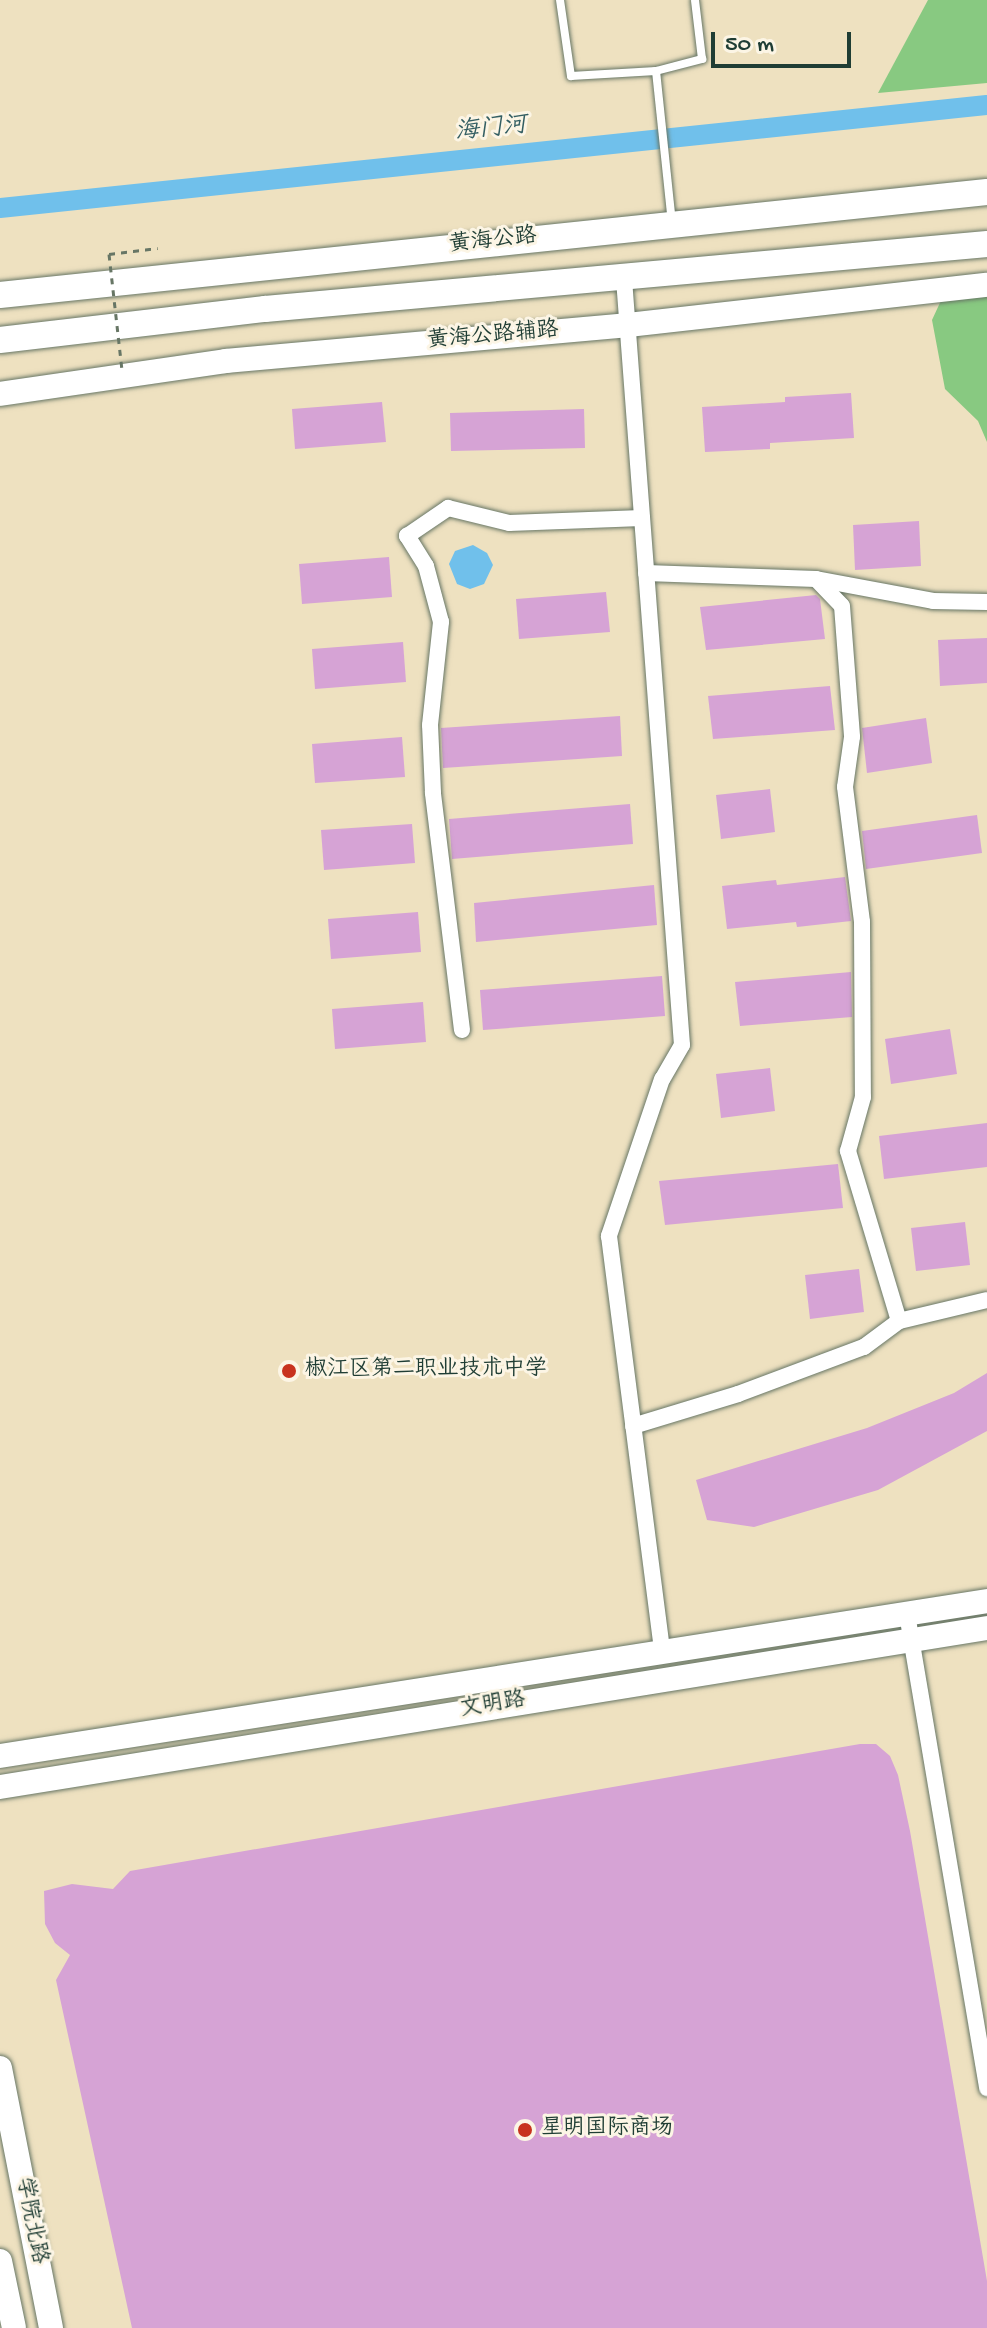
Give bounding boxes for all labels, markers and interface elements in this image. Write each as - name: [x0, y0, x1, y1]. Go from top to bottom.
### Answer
- scale bar: [715, 16, 855, 66]
- text: 50 m: [725, 31, 774, 60]
- water label: 海门河: [454, 112, 528, 148]
- street label: 黄海公路: [448, 224, 538, 260]
- street label: 黄海公路辅路: [426, 318, 560, 356]
- place label: 椒江区第二职业技术中学: [305, 1358, 547, 1384]
- marker: 椒江区第二职业技术中学: [280, 1362, 298, 1380]
- street label: 文明路: [458, 1688, 528, 1724]
- place label: 星明国际商场: [541, 2117, 673, 2143]
- marker: 星明国际商场: [516, 2121, 534, 2139]
- street label: 学院北路: [9, 2175, 51, 2267]

